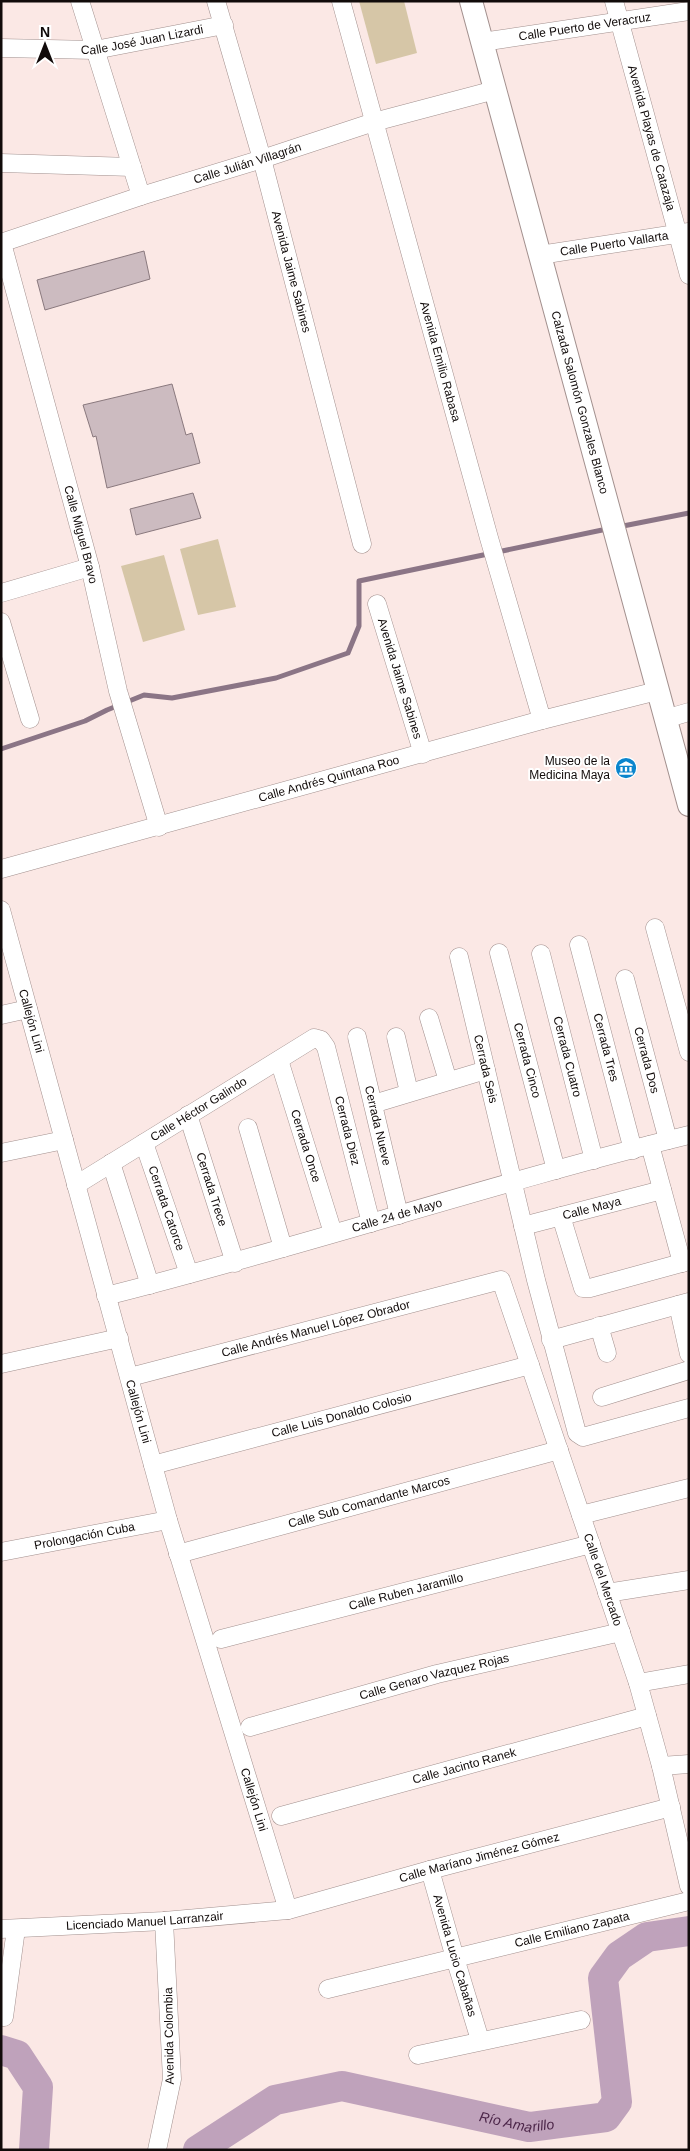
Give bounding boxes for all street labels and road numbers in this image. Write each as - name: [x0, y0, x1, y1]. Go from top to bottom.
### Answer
- street label: Calle Puerto de Veracruz: [518, 10, 652, 43]
- street label: Calle José Juan Lizardi: [81, 22, 204, 57]
- street label: Avenida Playas de Catazaja: [625, 64, 678, 213]
- street label: Calle Julián Villagrán: [192, 140, 303, 187]
- street label: Avenida Jaime Sabines: [269, 209, 314, 334]
- street label: Calle Puerto Vallarta: [559, 228, 670, 259]
- street label: Avenida Emilio Rabasa: [417, 300, 464, 424]
- street label: Calzada Salomón Gonzales Blanco: [548, 309, 611, 496]
- street label: Calle Miguel Bravo: [61, 484, 101, 585]
- street label: Avenida Jaime Sabines: [375, 617, 425, 741]
- street label: Calle Andrés Quintana Roo: [257, 753, 401, 805]
- street label: Callejón Lini: [16, 987, 47, 1054]
- street label: Cerrada Tres: [590, 1012, 622, 1083]
- street label: Cerrada Cuatro: [550, 1015, 585, 1099]
- street label: Cerrada Cinco: [511, 1021, 544, 1100]
- street label: Cerrada Dos: [631, 1025, 662, 1095]
- street label: Cerrada Seis: [471, 1033, 501, 1105]
- street label: Calle Héctor Galindo: [148, 1074, 250, 1144]
- street label: Cerrada Nueve: [362, 1084, 394, 1167]
- street label: Cerrada Diez: [332, 1095, 363, 1167]
- street label: Cerrada Once: [288, 1108, 324, 1184]
- street label: Cerrada Trece: [193, 1151, 230, 1228]
- street label: Cerrada Catorce: [145, 1164, 188, 1253]
- street label: Calle Maya: [561, 1194, 623, 1223]
- street label: Calle 24 de Mayo: [350, 1195, 444, 1235]
- street label: Calle Andrés Manuel López Obrador: [220, 1297, 412, 1360]
- street label: Callejón Lini: [123, 1378, 154, 1445]
- street label: Calle Luis Donaldo Colosio: [270, 1390, 413, 1440]
- street label: Calle Sub Comandante Marcos: [287, 1473, 451, 1531]
- street label: Prolongación Cuba: [33, 1519, 136, 1552]
- street label: Calle del Mercado: [581, 1532, 625, 1628]
- street label: Calle Ruben Jaramillo: [347, 1570, 465, 1613]
- street label: Calle Genaro Vazquez Rojas: [358, 1651, 510, 1703]
- street label: Calle Jacinto Ranek: [411, 1745, 519, 1787]
- street label: Callejón Lini: [238, 1766, 270, 1833]
- street label: Calle Maríano Jiménez Gómez: [398, 1830, 561, 1885]
- street label: Avenida Lucio Cabañas: [430, 1893, 479, 2018]
- street label: Licenciado Manuel Larranzair: [66, 1909, 224, 1933]
- street label: Calle Emiliano Zapata: [513, 1909, 631, 1950]
- street label: Avenida Colombia: [161, 1987, 177, 2085]

